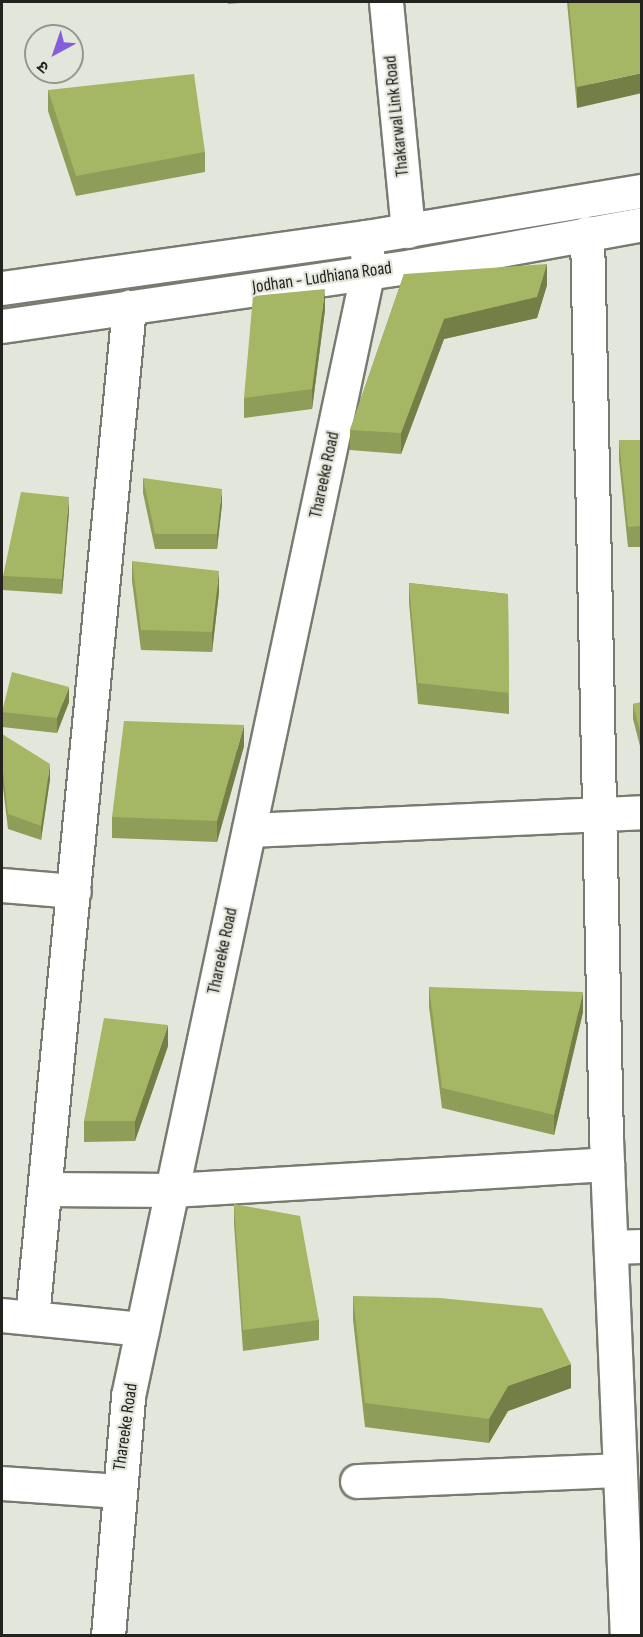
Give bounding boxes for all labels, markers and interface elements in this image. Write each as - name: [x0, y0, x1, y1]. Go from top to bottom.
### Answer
- north arrow: [24, 24, 84, 84]
- street label: Thakarwal Link Road: [380, 54, 414, 178]
- text: उ: [34, 56, 53, 77]
- street label: Jodhan - Ludhiana Road: [251, 258, 393, 298]
- street label: Thareeke Road: [305, 430, 345, 520]
- street label: Thareeke Road: [203, 906, 243, 996]
- street label: Thareeke Road: [109, 1382, 143, 1472]

